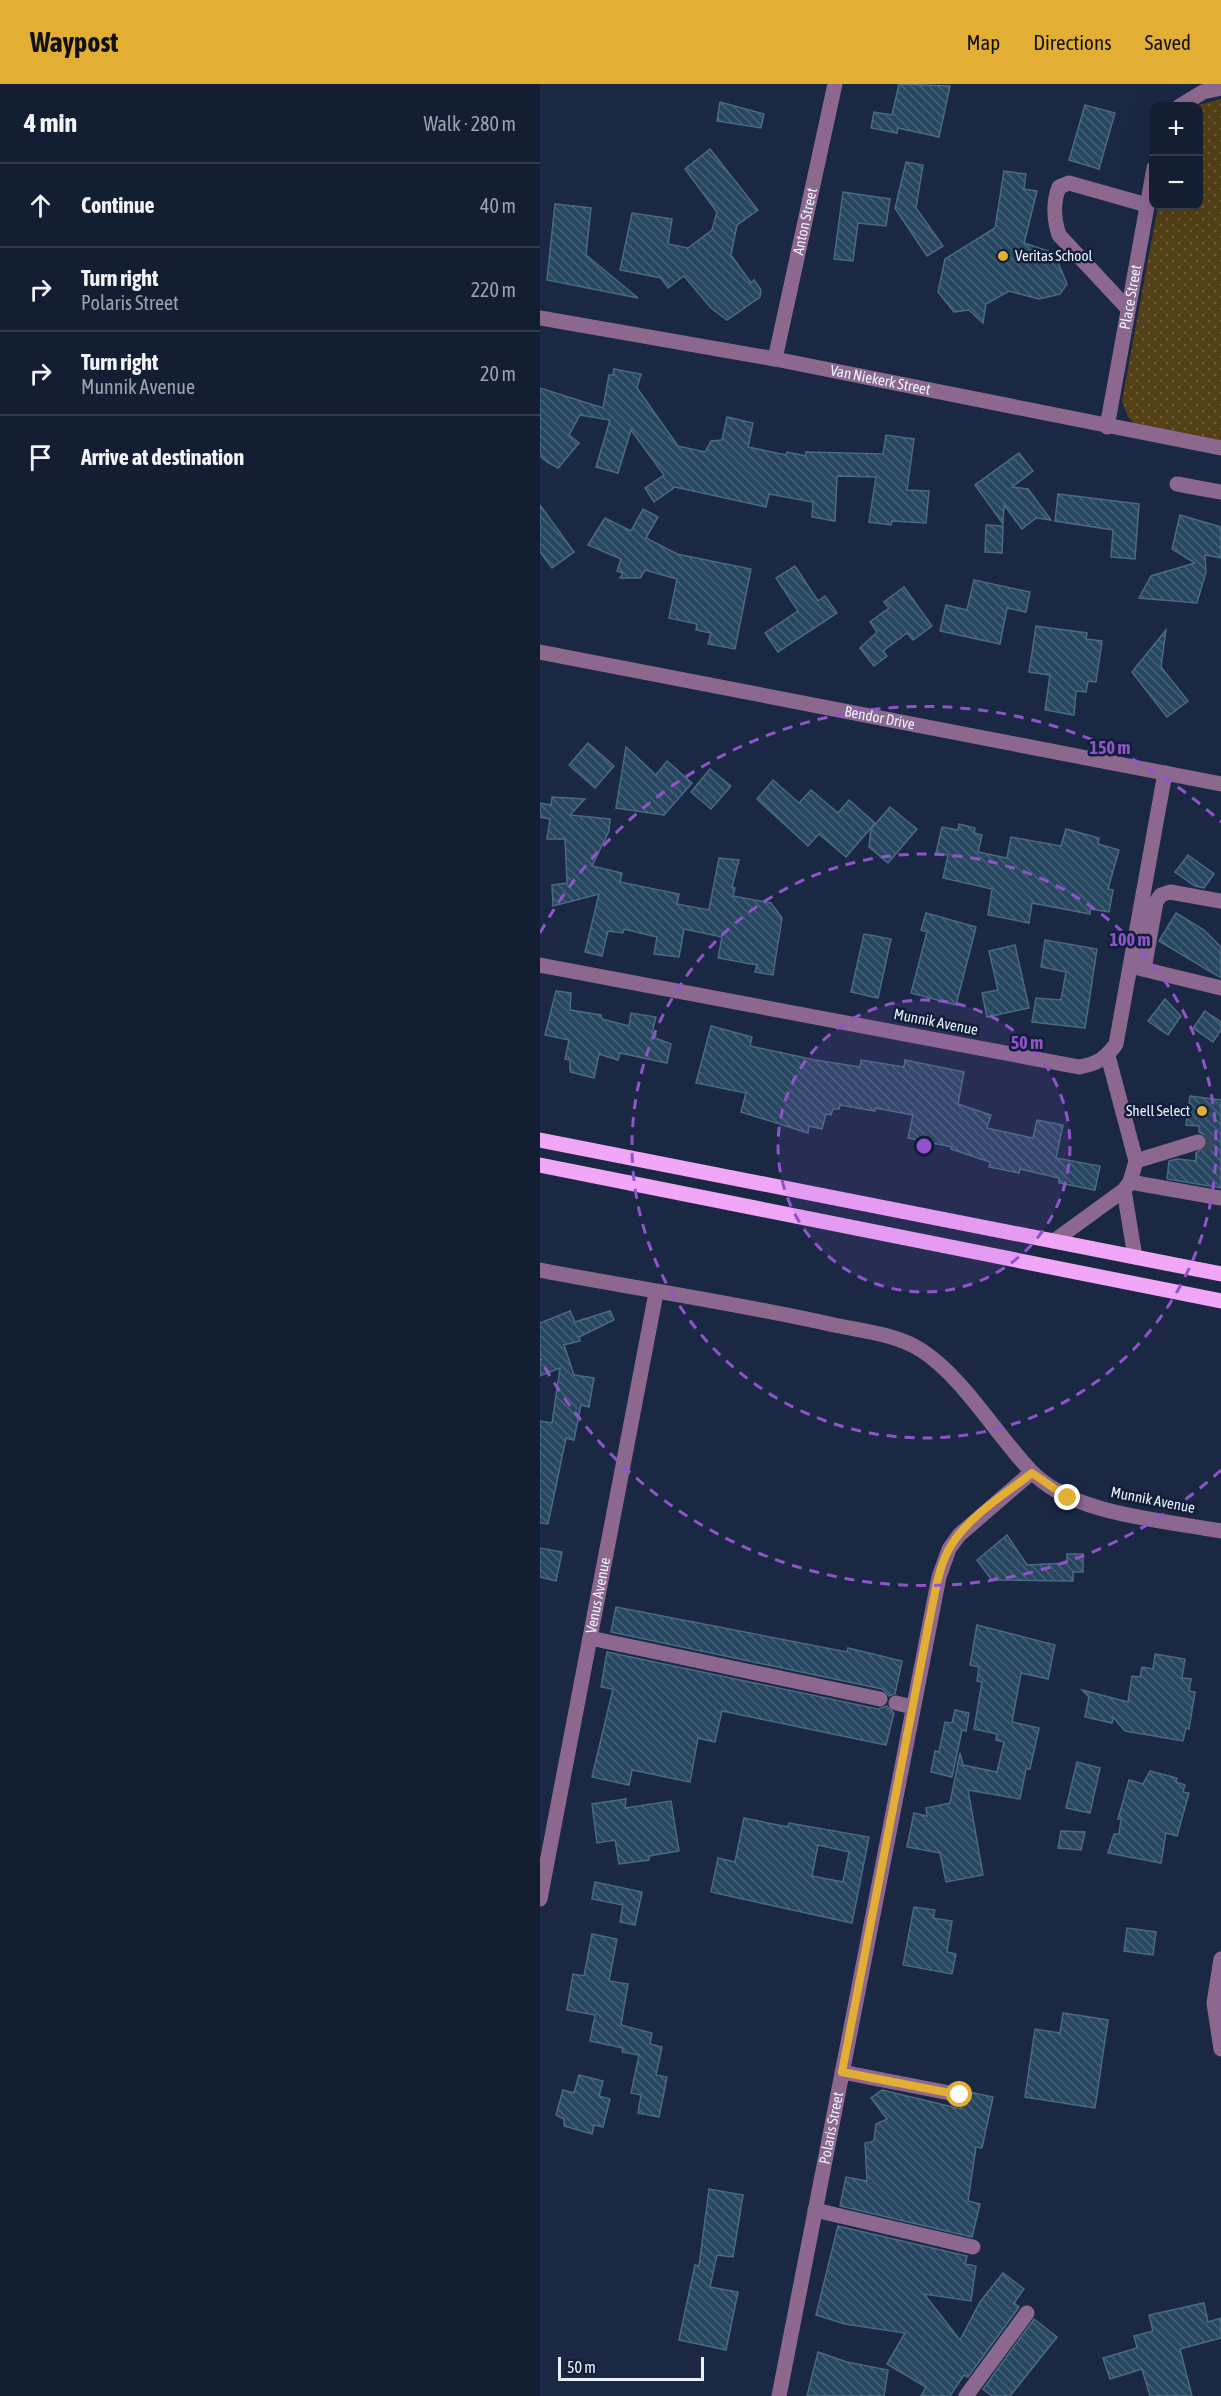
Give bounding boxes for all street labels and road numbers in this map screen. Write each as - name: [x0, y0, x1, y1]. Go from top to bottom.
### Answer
- street label: Anton Street: [789, 186, 820, 256]
- street label: Place Street: [1116, 263, 1144, 331]
- street label: Van Niekerk Street: [829, 361, 932, 398]
- street label: Bendor Drive: [843, 702, 916, 732]
- street label: Munnik Avenue: [893, 1005, 980, 1038]
- street label: Munnik Avenue: [1110, 1483, 1197, 1516]
- street label: Venus Avenue: [582, 1556, 613, 1635]
- street label: Polaris Street: [815, 2090, 846, 2166]

